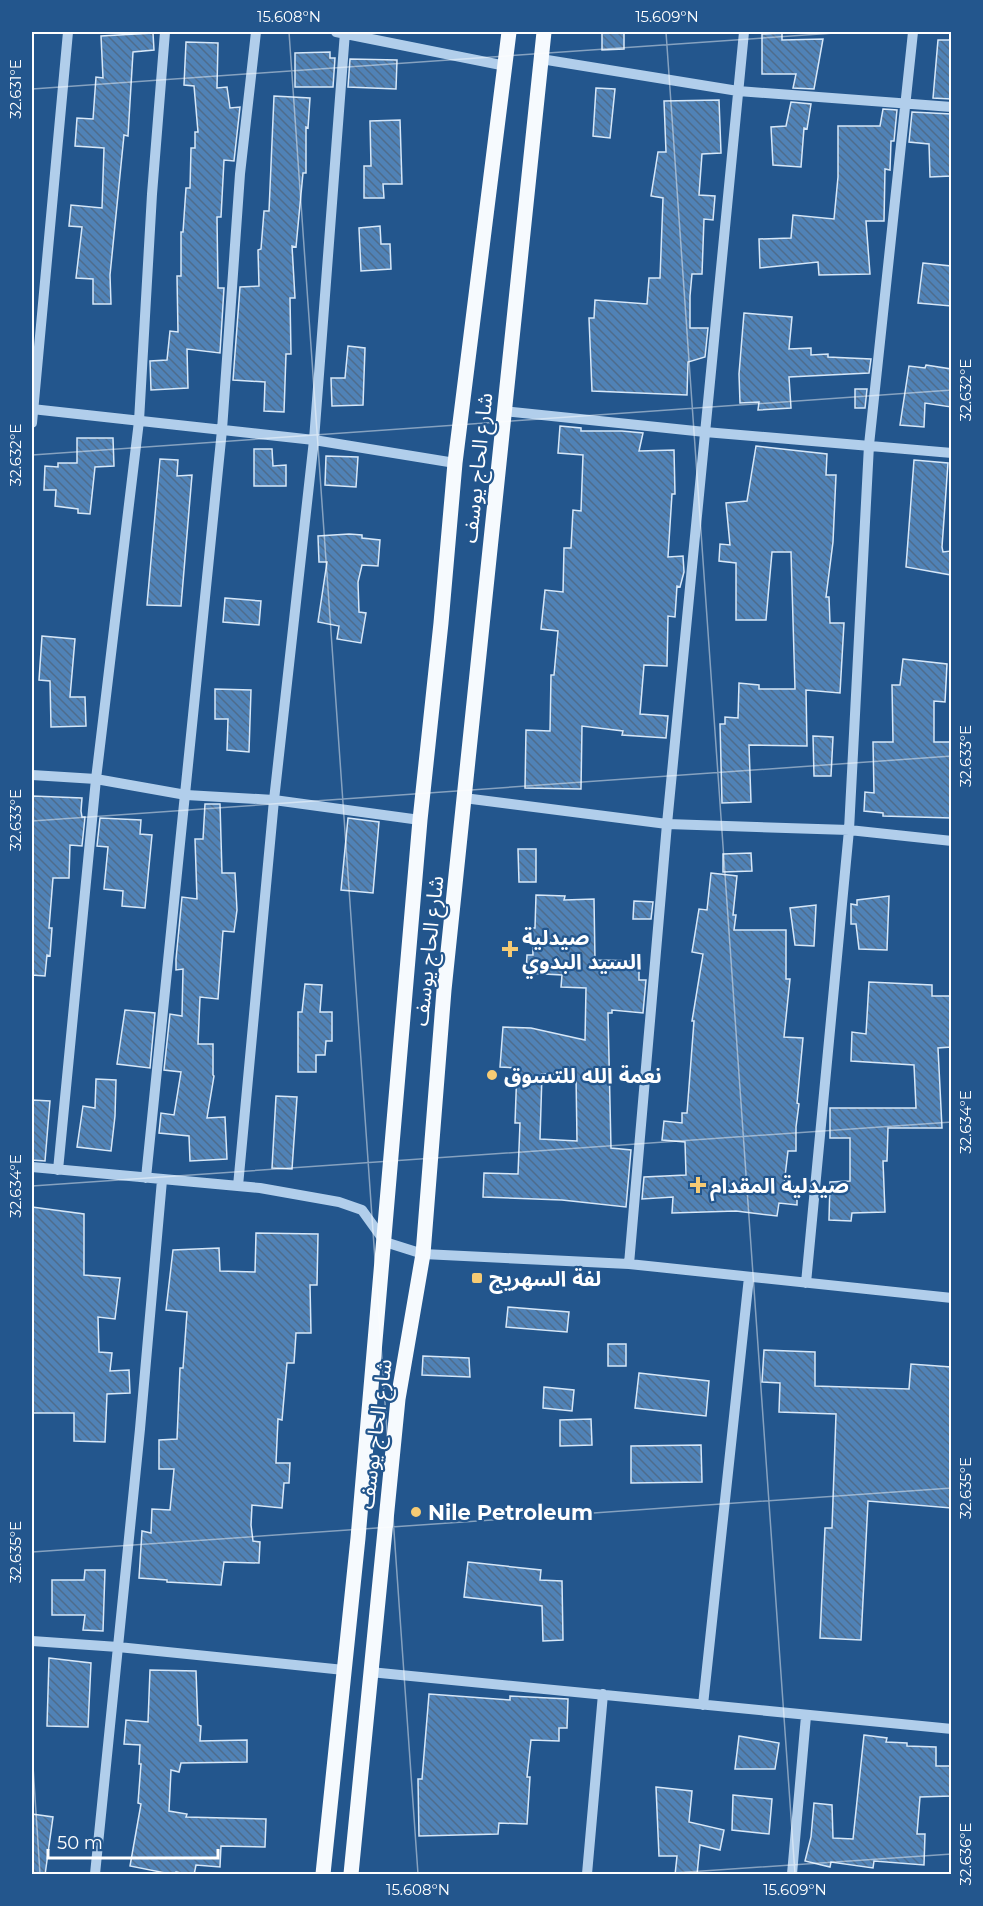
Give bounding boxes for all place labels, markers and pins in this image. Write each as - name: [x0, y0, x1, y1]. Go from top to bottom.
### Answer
- place label: صيدلية السيد البدوي: [522, 925, 642, 978]
- marker: صيدلية السيد البدوي: [503, 942, 517, 956]
- place label: نعمة الله للتسوق: [504, 1063, 662, 1088]
- marker: نعمة الله للتسوق: [485, 1068, 499, 1082]
- place label: صيدلية المقدام: [710, 1173, 849, 1202]
- marker: صيدلية المقدام: [691, 1178, 705, 1192]
- place label: لفة السهريج: [489, 1266, 601, 1294]
- marker: لفة السهريج: [470, 1271, 484, 1285]
- place label: Nile Petroleum: [428, 1500, 593, 1525]
- marker: Nile Petroleum: [409, 1505, 423, 1519]

